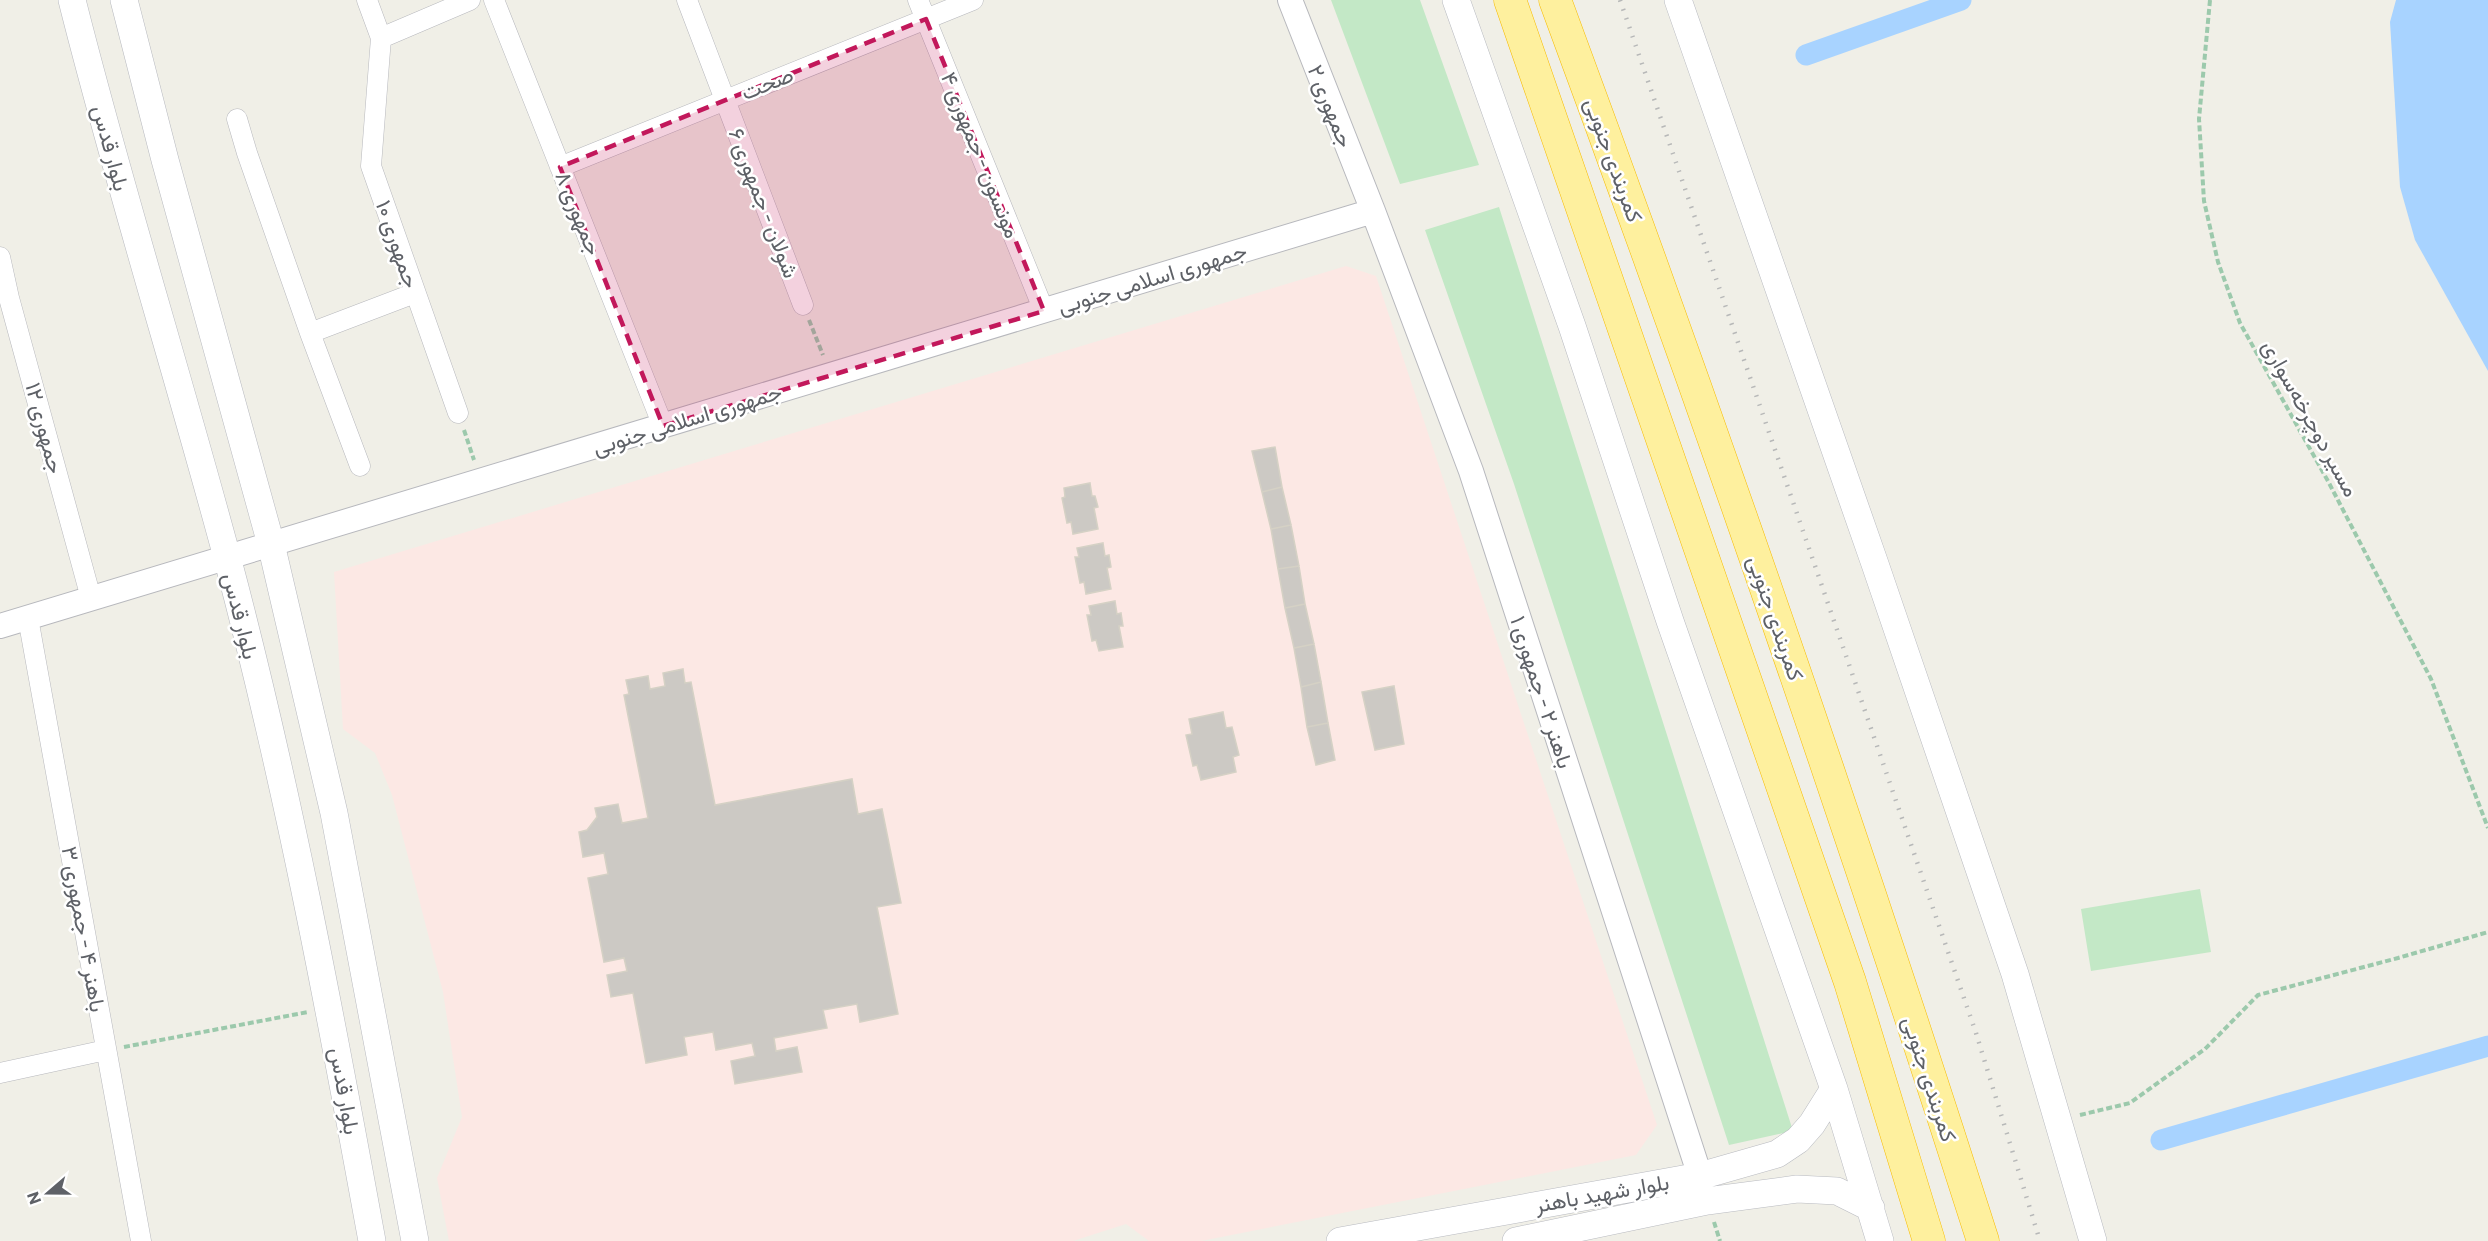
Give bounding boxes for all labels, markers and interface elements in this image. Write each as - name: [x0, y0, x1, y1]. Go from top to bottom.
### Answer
- street label: صحت: [737, 60, 797, 105]
- street label: جمهوری ۲: [1302, 60, 1360, 152]
- street label: مونسون - جمهوری ۴: [935, 68, 1027, 242]
- street label: کمربندی جنوبی: [1579, 94, 1650, 226]
- street label: بلوار قدس: [86, 102, 136, 194]
- street label: شولان - جمهوری ۶: [723, 124, 805, 282]
- street label: جمهوری ۸: [549, 167, 609, 259]
- street label: جمهوری ۱۰: [370, 196, 426, 292]
- street label: جمهوری اسلامی جنوبی: [1054, 236, 1250, 320]
- street label: مسیر دوچرخه‌سواری: [2255, 335, 2366, 502]
- street label: جمهوری اسلامی جنوبی: [589, 377, 785, 461]
- street label: جمهوری ۱۲: [19, 379, 71, 477]
- street label: کمربندی جنوبی: [1742, 552, 1811, 684]
- street label: بلوار قدس: [217, 570, 265, 662]
- street label: باهنر ۲ - جمهوری ۱: [1504, 612, 1580, 772]
- street label: باهنر ۴ - جمهوری ۳: [56, 844, 112, 1014]
- street label: کمربندی جنوبی: [1897, 1013, 1964, 1146]
- street label: بلوار قدس: [324, 1045, 366, 1137]
- north arrow: [18, 1163, 78, 1223]
- street label: بلوار شهید باهنر: [1532, 1167, 1671, 1219]
- text: N: [22, 1189, 44, 1207]

